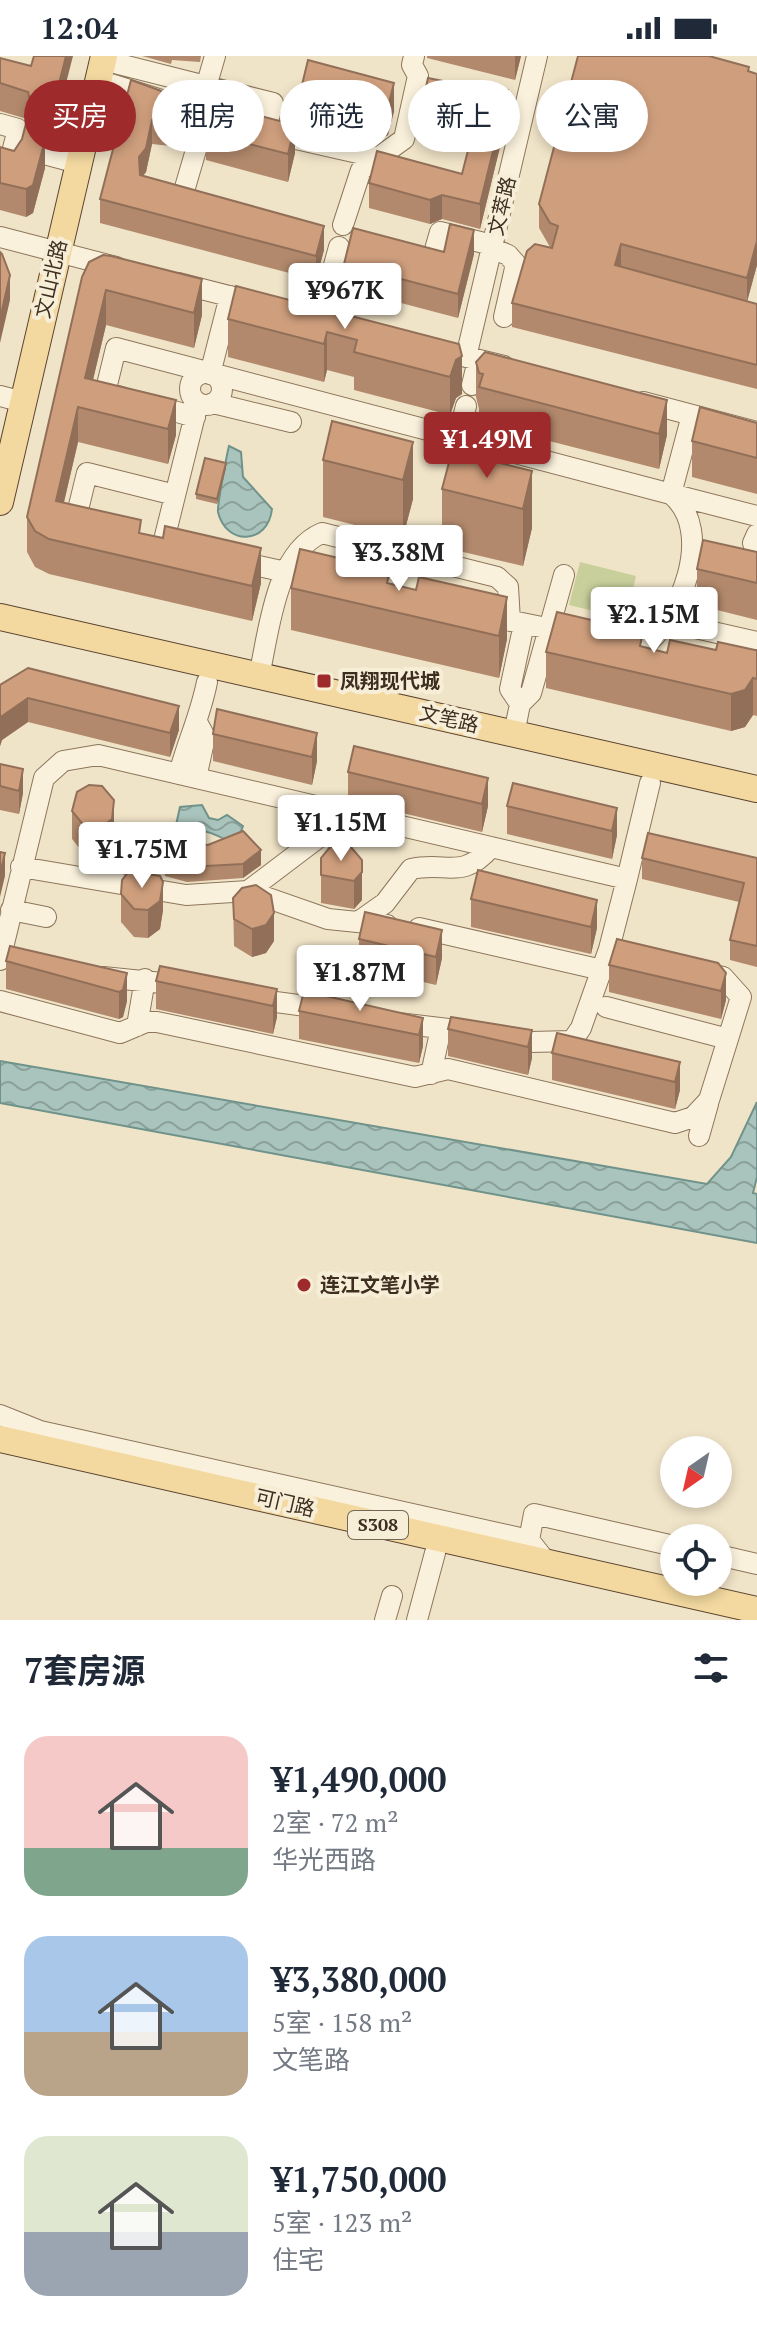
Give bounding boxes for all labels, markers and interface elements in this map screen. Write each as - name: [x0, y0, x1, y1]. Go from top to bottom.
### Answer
- text: 12:04: [40, 8, 118, 48]
- chip: 买房: [24, 80, 136, 152]
- chip: 租房: [152, 80, 264, 152]
- chip: 筛选: [280, 80, 392, 152]
- chip: 新上: [408, 80, 520, 152]
- chip: 公寓: [536, 80, 648, 152]
- street label: 文萃路: [482, 174, 521, 238]
- street label: 文山北路: [28, 237, 73, 321]
- pin: ¥967K: [289, 263, 401, 331]
- text: ¥967K: [306, 272, 384, 306]
- pin: ¥1.49M: [422, 412, 552, 480]
- text: ¥1.49M: [442, 421, 532, 455]
- pin: ¥3.38M: [334, 525, 464, 593]
- text: ¥3.38M: [354, 534, 444, 568]
- pin: ¥2.15M: [589, 587, 719, 655]
- text: ¥2.15M: [609, 596, 699, 630]
- place label: 凤翔现代城: [340, 667, 440, 694]
- marker: 凤翔现代城: [315, 672, 333, 690]
- street label: 文笔路: [417, 699, 481, 738]
- pin: ¥1.15M: [276, 795, 406, 863]
- text: ¥1.15M: [296, 804, 386, 838]
- pin: ¥1.75M: [77, 822, 207, 890]
- text: ¥1.75M: [97, 831, 187, 865]
- pin: ¥1.87M: [295, 945, 425, 1013]
- text: ¥1.87M: [315, 954, 405, 988]
- place label: 连江文笔小学: [320, 1271, 440, 1298]
- marker: 连江文笔小学: [295, 1276, 313, 1294]
- north arrow: [660, 1436, 732, 1508]
- map controls: [660, 1436, 732, 1596]
- street label: 可门路: [253, 1483, 317, 1522]
- road number: S308: [348, 1511, 408, 1539]
- button: locate: [660, 1524, 732, 1596]
- icon: filters: [689, 1646, 733, 1690]
- text: 7套房源: [24, 1648, 145, 1693]
- text: ¥1,490,000: [272, 1757, 447, 1802]
- icon: home: [88, 1768, 184, 1864]
- text: 2室 · 72 m²: [272, 1805, 398, 1839]
- text: 华光西路: [272, 1842, 376, 1876]
- text: ¥3,380,000: [272, 1957, 447, 2002]
- icon: home: [88, 1968, 184, 2064]
- text: 5室 · 158 m²: [272, 2005, 412, 2039]
- text: 文笔路: [272, 2042, 350, 2076]
- text: ¥1,750,000: [272, 2157, 447, 2202]
- icon: home: [88, 2168, 184, 2264]
- text: 5室 · 123 m²: [272, 2205, 412, 2239]
- text: 住宅: [272, 2242, 324, 2276]

